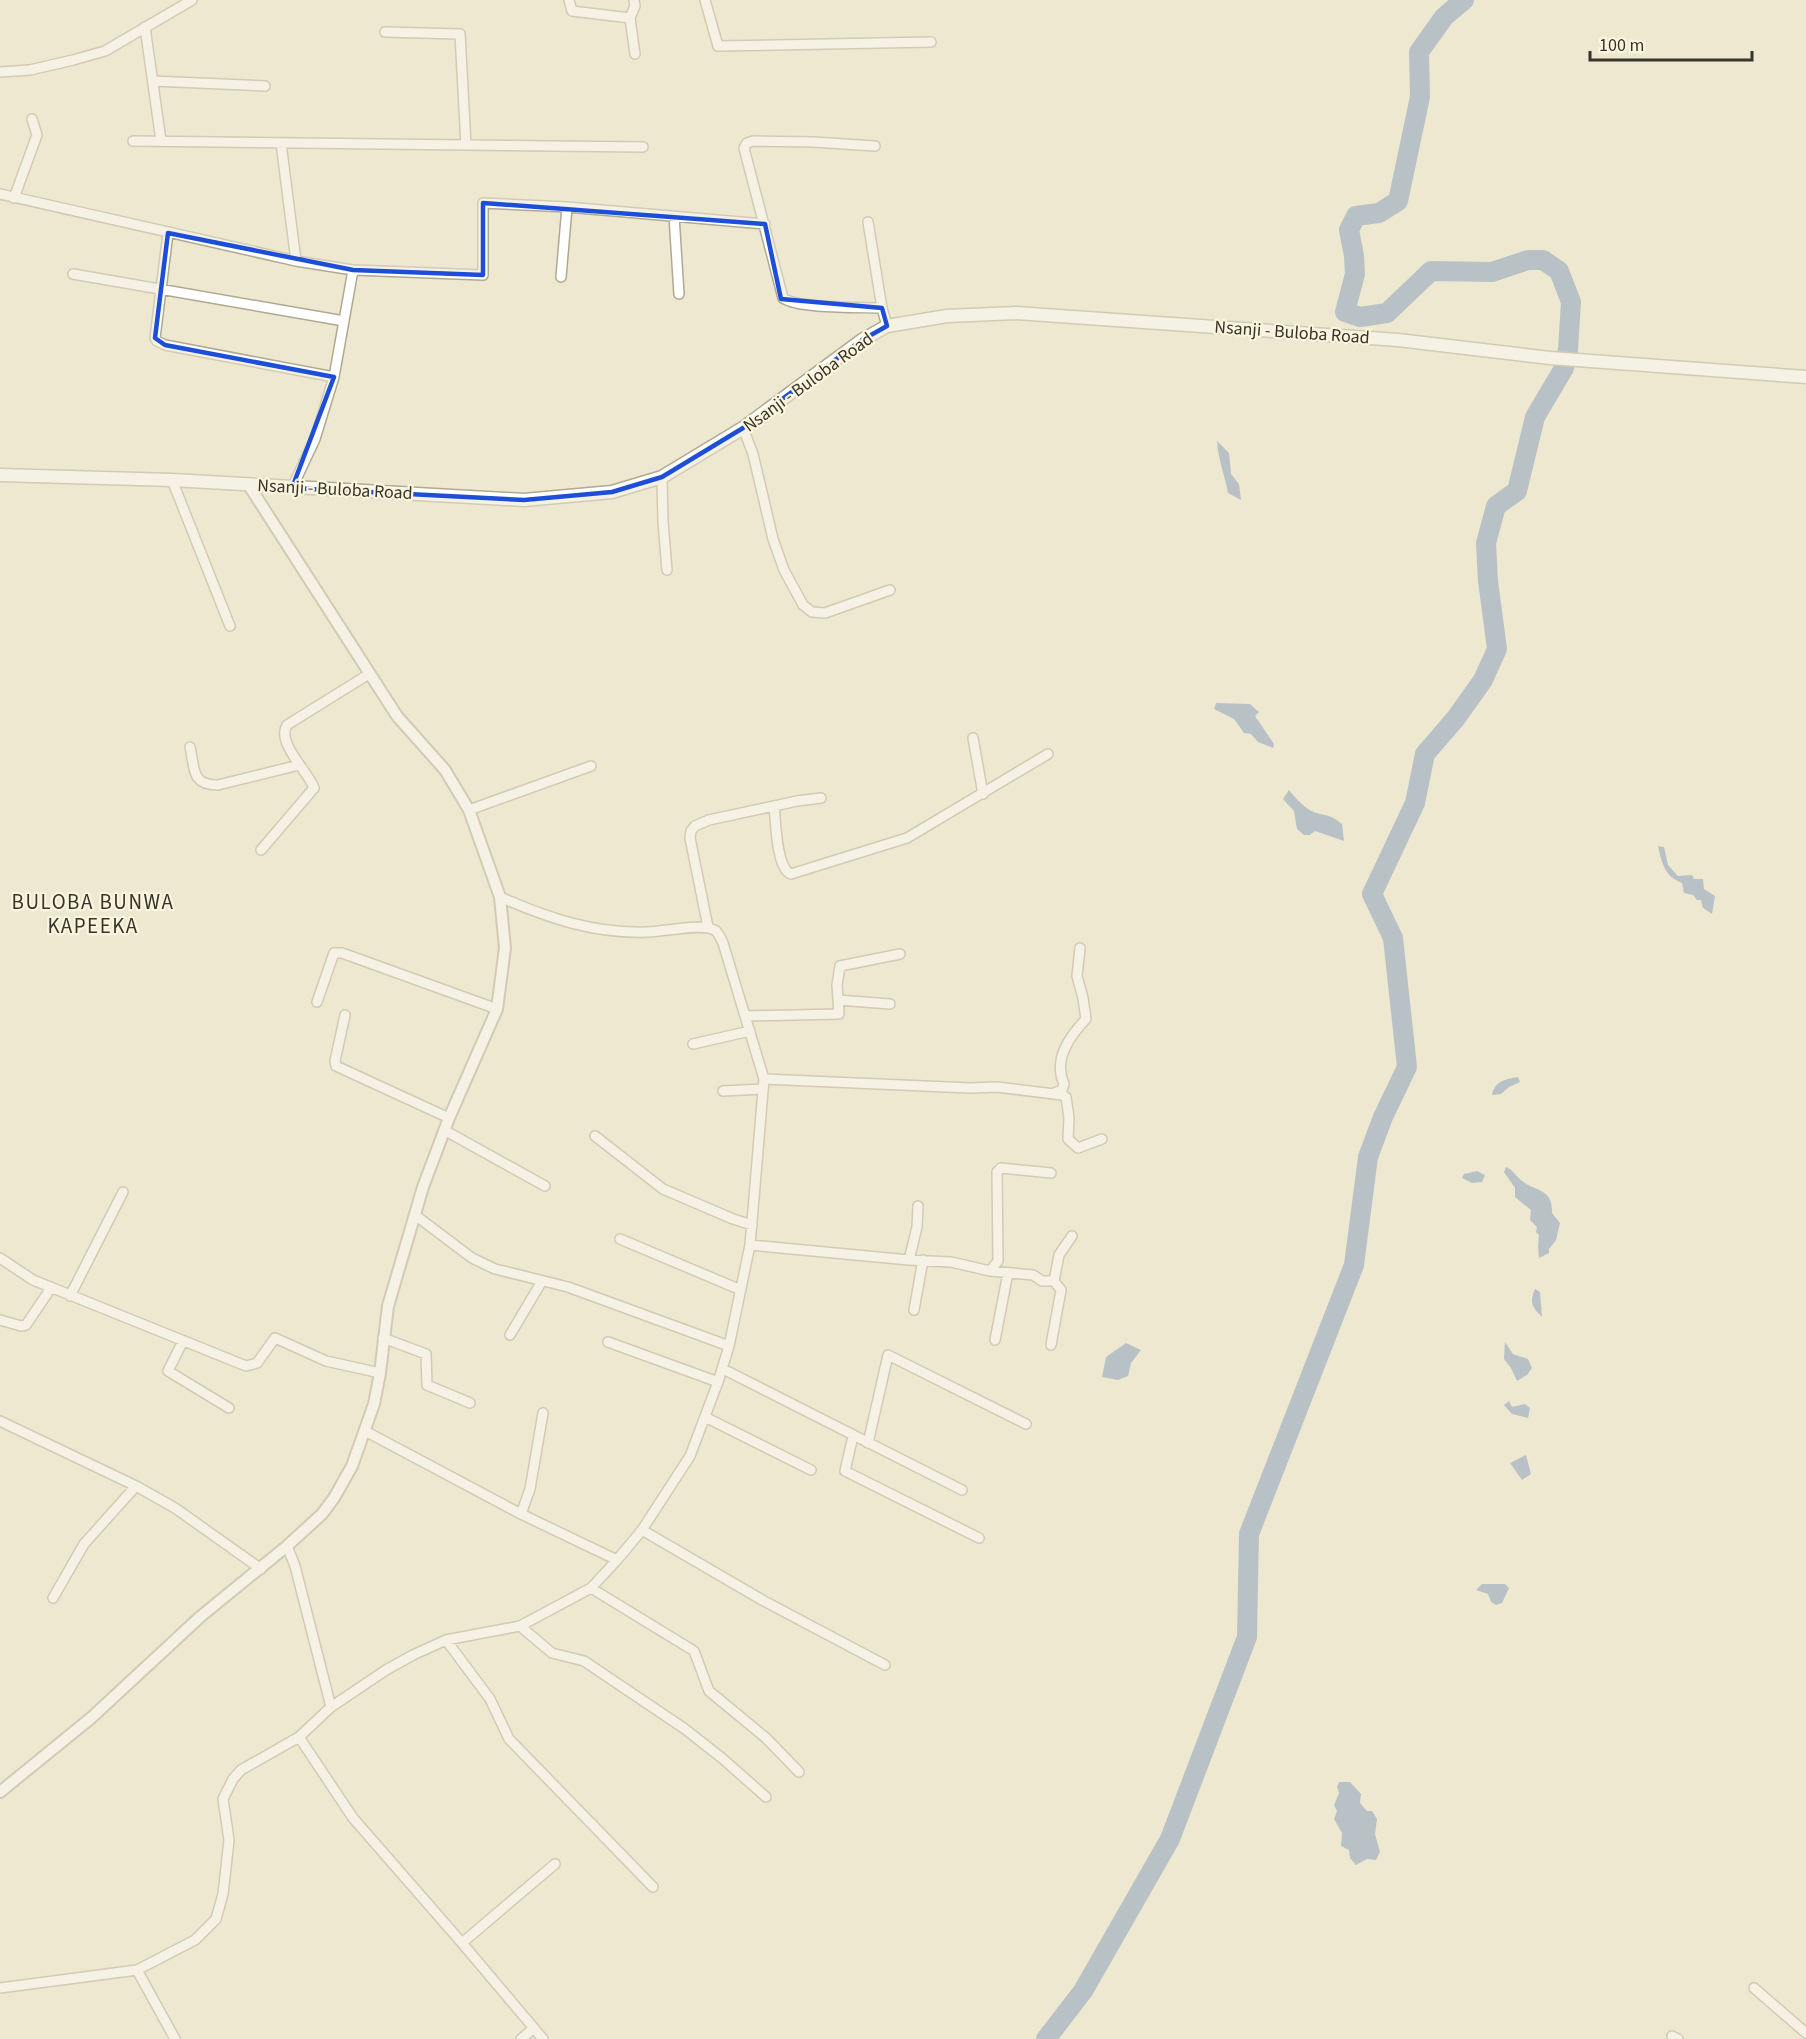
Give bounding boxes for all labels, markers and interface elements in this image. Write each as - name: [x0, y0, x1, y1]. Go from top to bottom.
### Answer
- scale bar: [1590, 24, 1752, 62]
- text: 100 m: [1599, 33, 1644, 58]
- street label: Nsanji - Buloba Road: [1214, 315, 1370, 350]
- street label: Nsanji - Buloba Road: [738, 327, 879, 438]
- street label: Nsanji - Buloba Road: [257, 473, 413, 506]
- district label: BULOBA BUNWA KAPEEKA: [12, 887, 174, 941]

